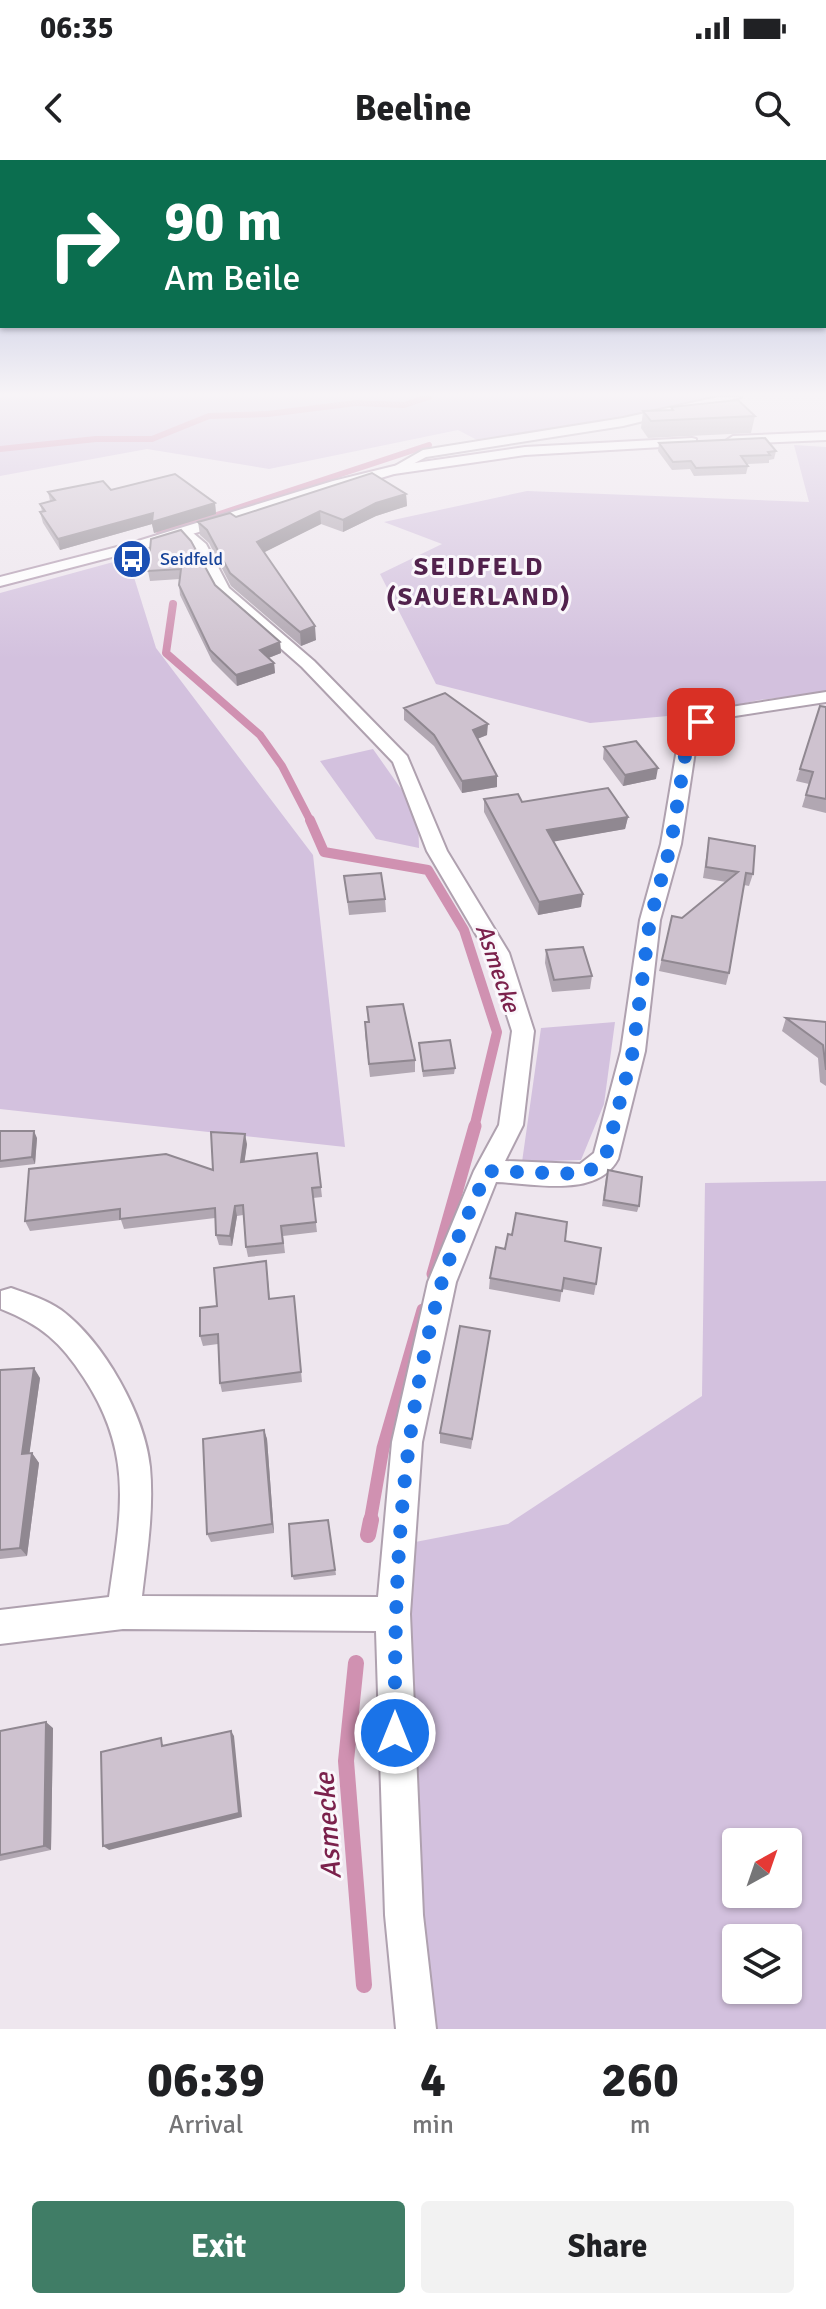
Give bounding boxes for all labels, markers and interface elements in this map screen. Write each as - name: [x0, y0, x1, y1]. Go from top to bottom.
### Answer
- text: 06:35: [40, 10, 114, 47]
- icon: back: [32, 86, 76, 130]
- text: Beeline: [355, 86, 471, 131]
- icon: search: [750, 86, 794, 130]
- text: 90 m: [164, 187, 282, 256]
- icon: right: [32, 192, 136, 296]
- text: Am Beile: [164, 256, 300, 301]
- bus stop icon: Seidfeld: [111, 538, 153, 580]
- place label: Seidfeld: [160, 548, 223, 570]
- district label: SEIDFELD (SAUERLAND): [386, 551, 572, 613]
- pin: [667, 688, 735, 756]
- icon: arrive: [679, 700, 723, 744]
- water label: Asmecke: [469, 920, 527, 1017]
- position arrow: [353, 1691, 437, 1775]
- water label: Asmecke: [307, 1770, 349, 1880]
- north arrow: [722, 1828, 802, 1908]
- map controls: [722, 1828, 802, 2004]
- button: layers: [722, 1924, 802, 2004]
- text: 06:39: [147, 2051, 265, 2110]
- text: 4: [420, 2051, 446, 2110]
- text: 260: [601, 2051, 679, 2110]
- text: Arrival: [169, 2109, 243, 2141]
- text: min: [412, 2109, 454, 2141]
- text: m: [630, 2109, 650, 2141]
- button: Exit: [32, 2201, 405, 2293]
- button: Share: [421, 2201, 794, 2293]

